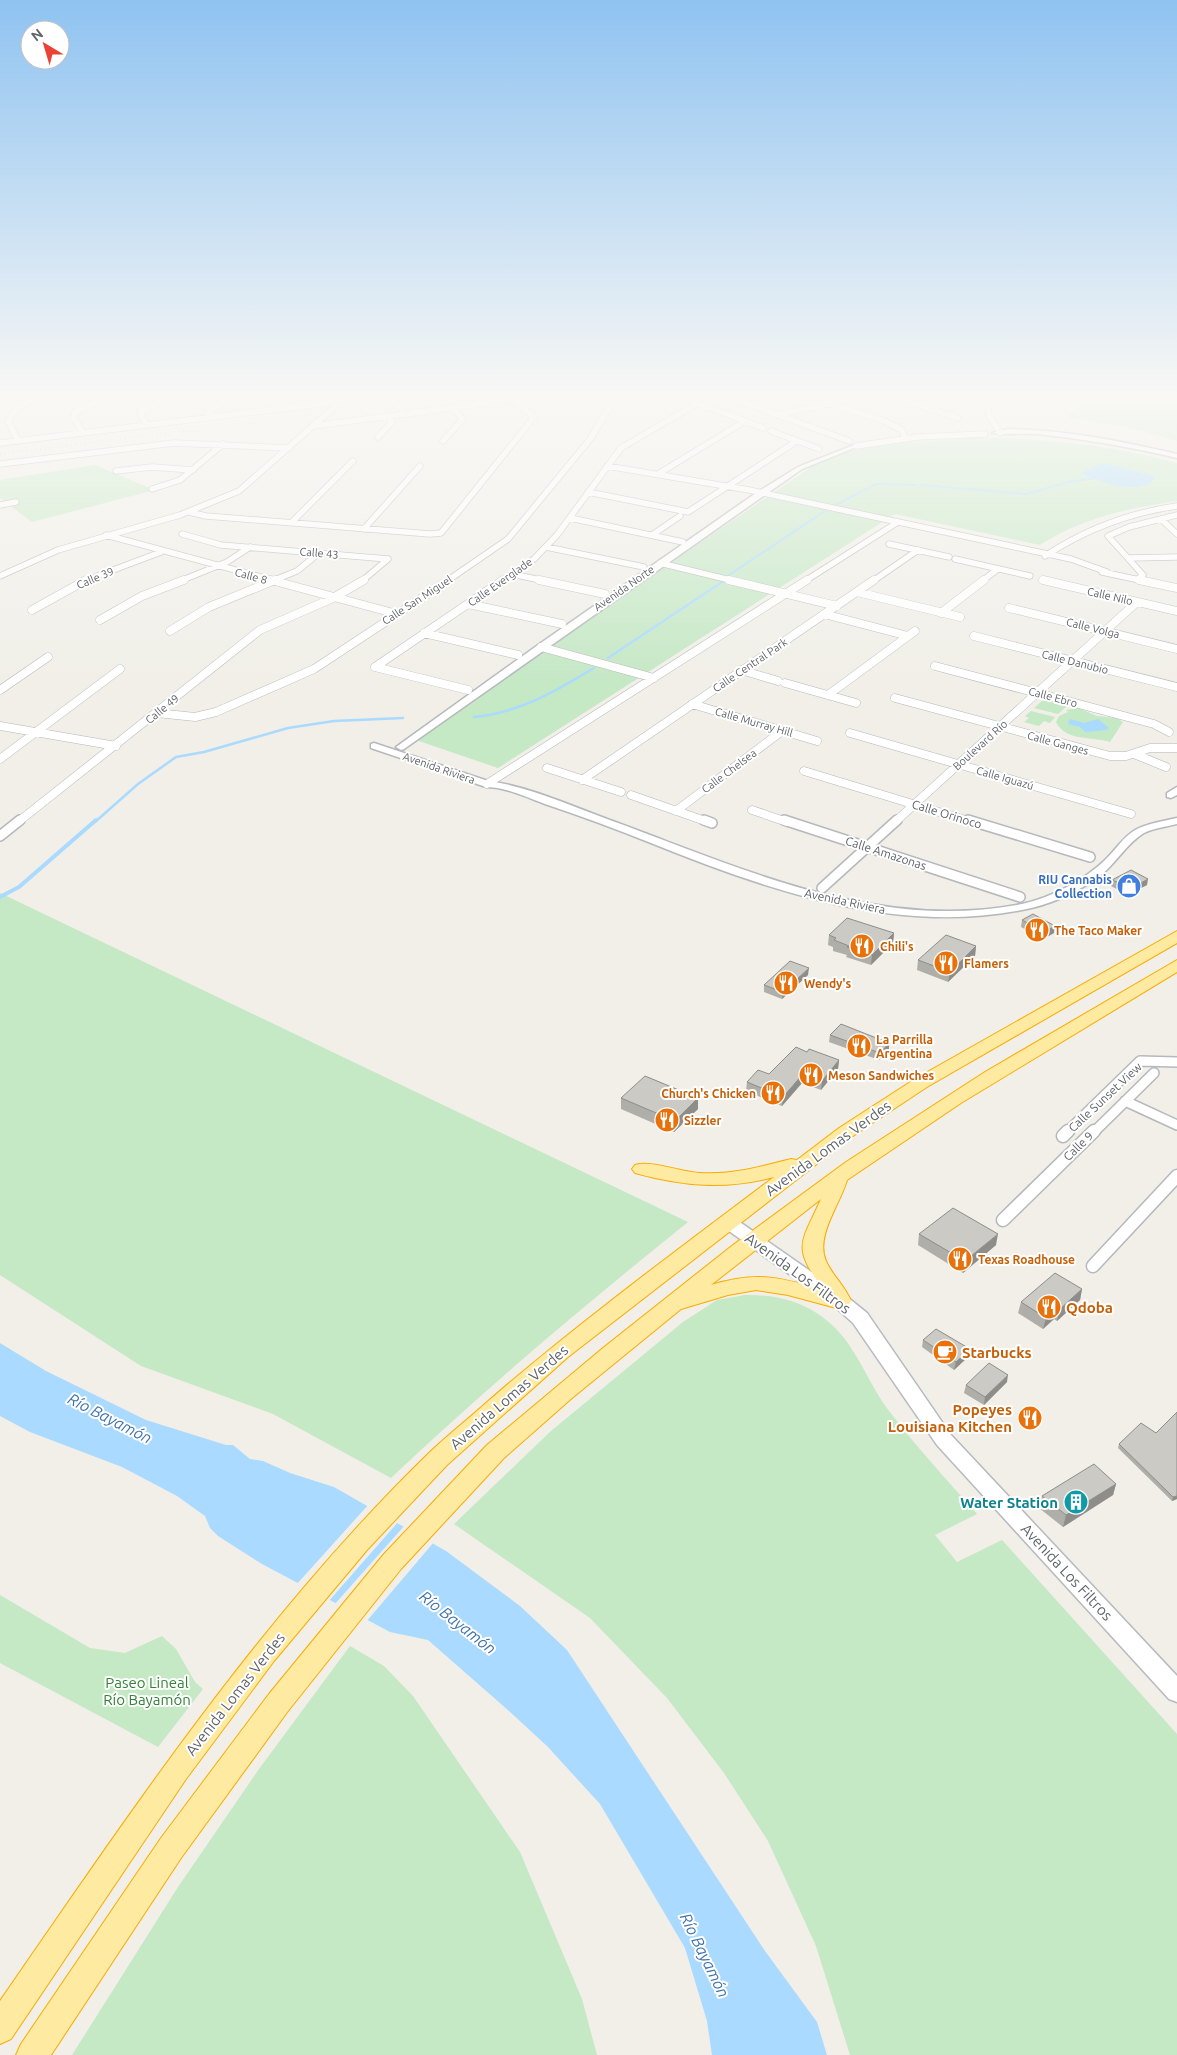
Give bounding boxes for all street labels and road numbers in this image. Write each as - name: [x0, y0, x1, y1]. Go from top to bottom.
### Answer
- street label: Calle 43: [299, 545, 339, 561]
- street label: Calle Everglade: [466, 555, 534, 609]
- street label: Avenida Norte: [592, 563, 656, 613]
- street label: Calle 39: [75, 565, 115, 591]
- street label: Calle 8: [234, 566, 268, 586]
- street label: Calle San Miguel: [380, 573, 454, 627]
- street label: Calle Nilo: [1086, 585, 1134, 607]
- street label: Calle Volga: [1065, 616, 1121, 640]
- street label: Calle Central Park: [710, 635, 790, 694]
- street label: Calle Danubio: [1040, 648, 1110, 676]
- street label: Calle Ebro: [1027, 685, 1079, 709]
- street label: Calle 49: [143, 692, 181, 726]
- street label: Calle Murray Hill: [714, 705, 794, 739]
- street label: Boulevard Río: [950, 718, 1010, 772]
- street label: Calle Ganges: [1026, 729, 1090, 757]
- street label: Calle Chelsea: [699, 747, 759, 795]
- street label: Avenida Riviera: [401, 750, 477, 786]
- street label: Calle Iguazú: [975, 764, 1035, 792]
- street label: Calle Orinoco: [910, 797, 984, 831]
- street label: Calle Amazonas: [844, 834, 928, 872]
- street label: Avenida Riviera: [803, 886, 887, 916]
- street label: Calle Sunset View: [1066, 1059, 1145, 1134]
- street label: Avenida Lomas Verdes: [762, 1097, 894, 1199]
- street label: Calle 9: [1061, 1129, 1095, 1163]
- street label: Avenida Los Filtros: [742, 1229, 854, 1317]
- street label: Avenida Lomas Verdes: [447, 1341, 571, 1453]
- street label: Avenida Los Filtros: [1018, 1520, 1116, 1624]
- street label: Avenida Lomas Verdes: [182, 1629, 288, 1759]

